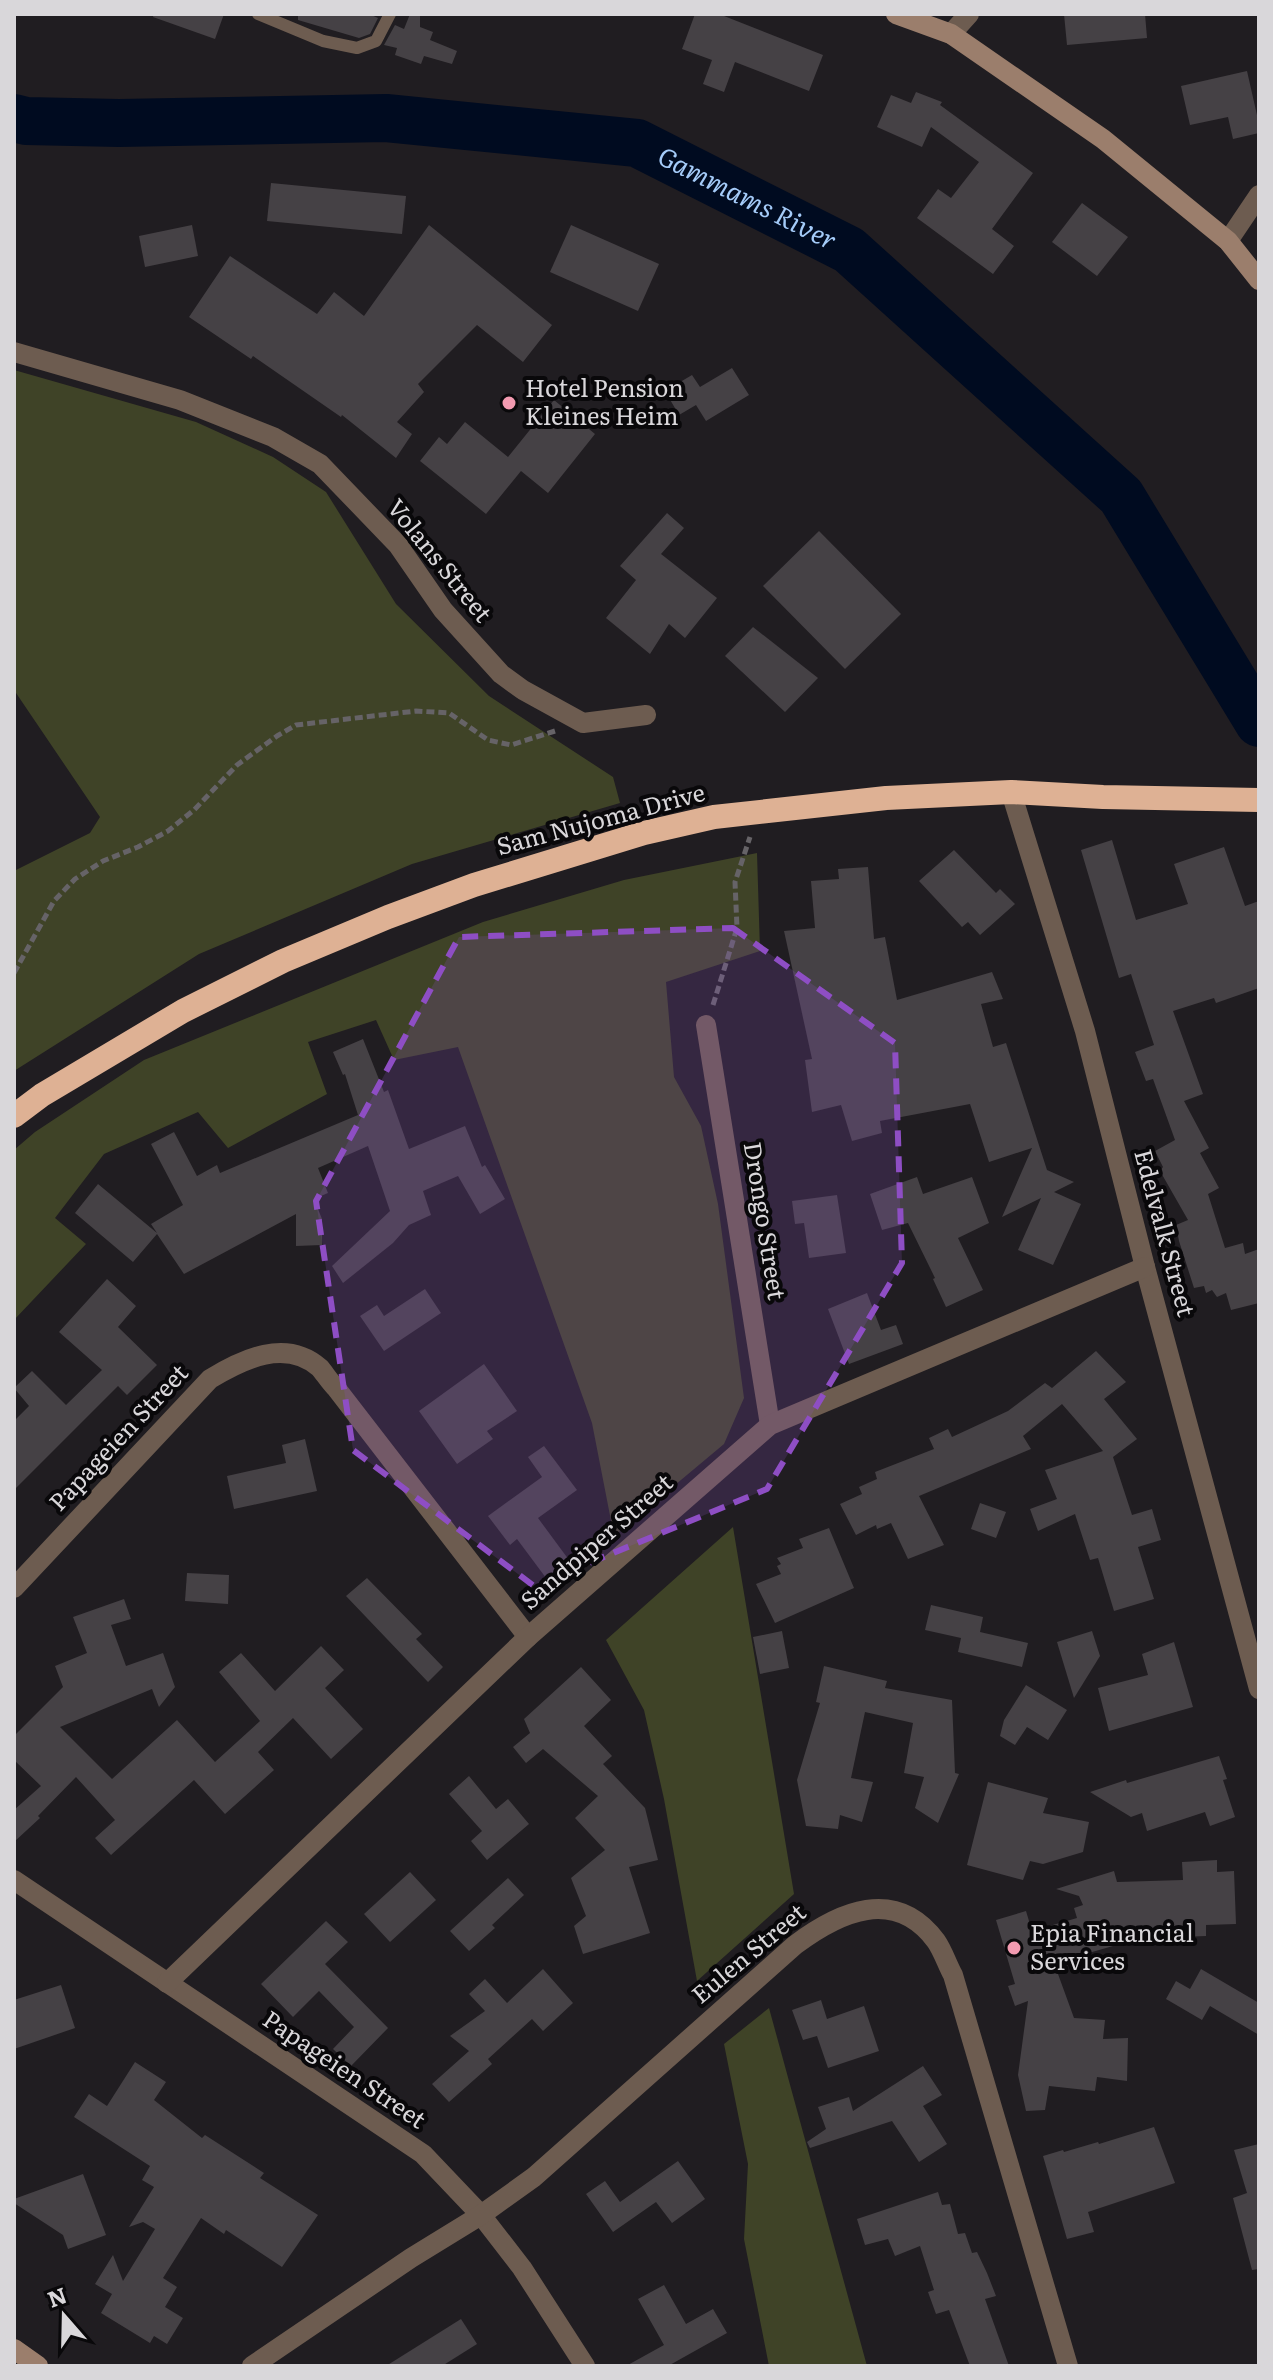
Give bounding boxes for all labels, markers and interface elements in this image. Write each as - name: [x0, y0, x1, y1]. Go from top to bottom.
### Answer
- water label: Gammams River: [652, 135, 845, 258]
- place label: Hotel Pension Kleines Heim: [525, 369, 684, 432]
- marker: Hotel Pension Kleines Heim: [500, 394, 518, 412]
- street label: Volans Street: [380, 490, 502, 629]
- street label: Sam Nujoma Drive: [492, 773, 708, 862]
- street label: Drongo Street: [737, 1139, 796, 1302]
- street label: Edelvalk Street: [1127, 1145, 1206, 1320]
- street label: Papageien Street: [40, 1355, 195, 1518]
- street label: Sandpiper Street: [512, 1464, 679, 1616]
- street label: Eulen Street: [683, 1894, 812, 2010]
- place label: Epia Financial Services: [1030, 1914, 1194, 1977]
- marker: Epia Financial Services: [1005, 1939, 1023, 1957]
- street label: Papageien Street: [257, 2000, 434, 2136]
- north arrow: [24, 2276, 104, 2356]
- text: N: [42, 2277, 71, 2314]

